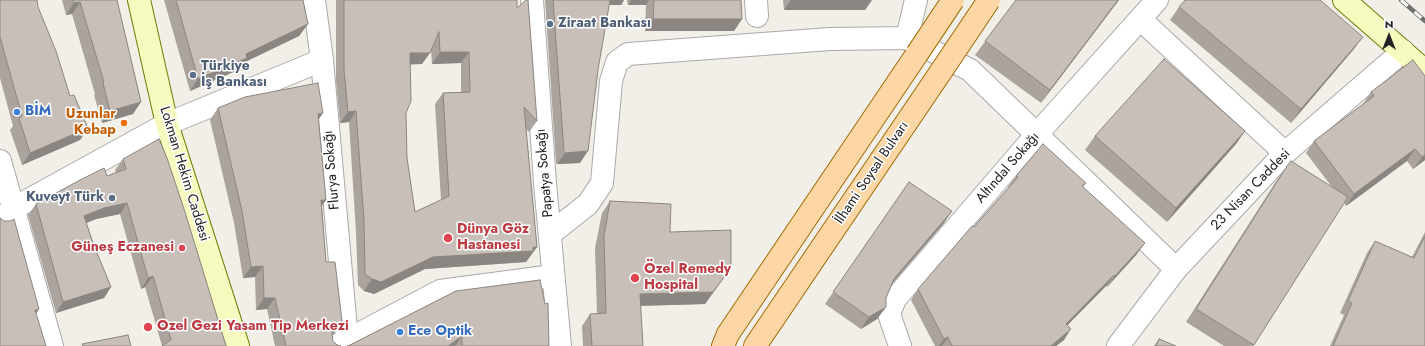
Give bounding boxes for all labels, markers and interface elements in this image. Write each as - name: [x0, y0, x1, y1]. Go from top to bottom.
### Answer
- place label: Ziraat Bankası: [558, 16, 651, 32]
- north arrow: [1369, 16, 1409, 56]
- text: N: [1385, 16, 1393, 32]
- marker: Ziraat Bankası: [545, 19, 555, 29]
- place label: Türkiye İş Bankası: [201, 59, 267, 92]
- marker: Türkiye İş Bankası: [188, 70, 198, 80]
- place label: BİM: [25, 104, 51, 120]
- street label: Lokman Hekim Caddesi: [155, 104, 213, 244]
- marker: BİM: [12, 107, 22, 117]
- place label: Uzunlar Kebap: [66, 107, 116, 140]
- marker: Uzunlar Kebap: [119, 118, 129, 128]
- street label: İlhami Soysal Bulvarı: [831, 118, 913, 228]
- street label: Papatya Sokağı: [533, 128, 557, 218]
- street label: Altındal Sokağı: [973, 129, 1043, 207]
- street label: Flurya Sokağı: [320, 130, 344, 210]
- street label: 23 Nisan Caddesi: [1208, 146, 1294, 234]
- place label: Kuveyt Türk: [26, 190, 104, 206]
- marker: Kuveyt Türk: [107, 193, 117, 203]
- place label: Dünya Göz Hastanesi: [457, 222, 529, 254]
- marker: Dünya Göz Hastanesi: [442, 232, 454, 244]
- place label: Güneş Eczanesi: [71, 240, 174, 256]
- marker: Güneş Eczanesi: [177, 243, 187, 253]
- place label: Özel Remedy Hospital: [644, 262, 731, 294]
- marker: Özel Remedy Hospital: [629, 272, 641, 284]
- place label: Ozel Gezi Yasam Tip Merkezi: [157, 319, 349, 335]
- marker: Ozel Gezi Yasam Tip Merkezi: [142, 321, 154, 333]
- place label: Ece Optik: [408, 324, 472, 340]
- marker: Ece Optik: [395, 327, 405, 337]

